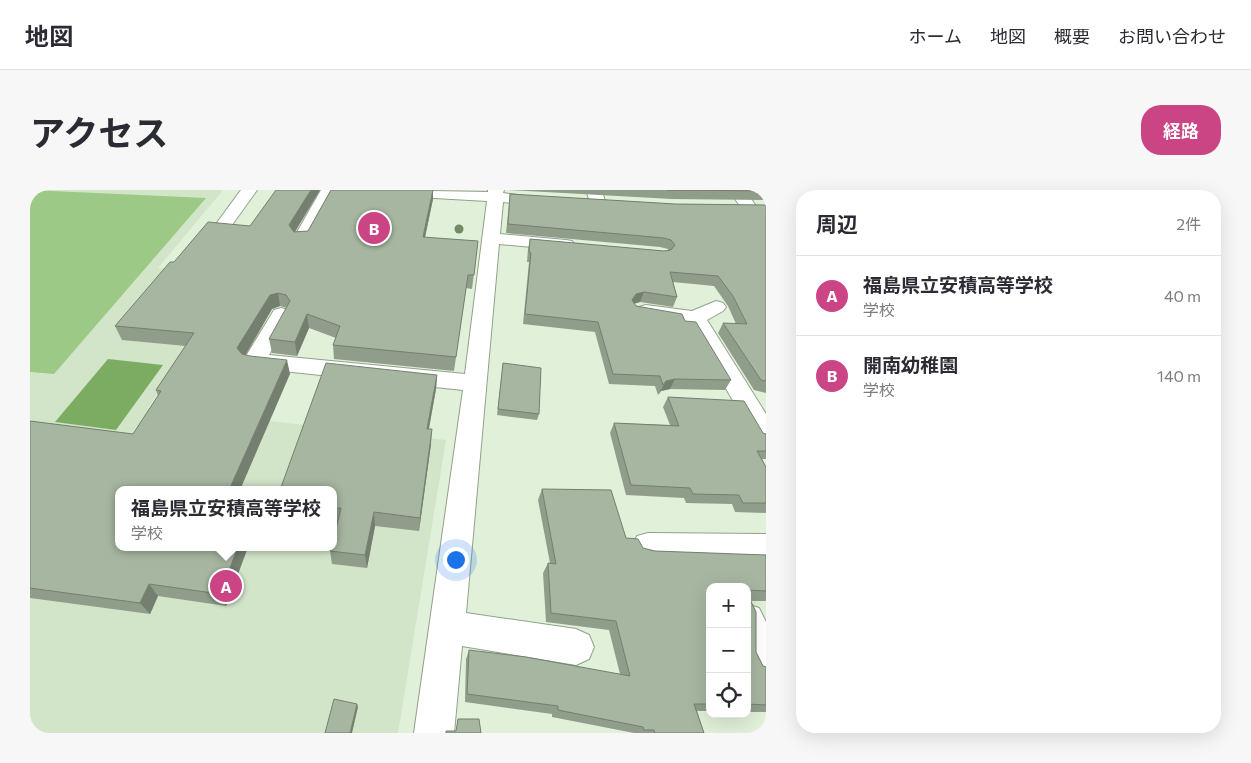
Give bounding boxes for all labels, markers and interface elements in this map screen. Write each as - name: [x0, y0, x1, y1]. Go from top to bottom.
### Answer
- text: 地図: [25, 21, 73, 50]
- text: ホーム: [909, 25, 962, 47]
- text: 地図: [990, 25, 1026, 47]
- text: 概要: [1054, 25, 1090, 47]
- text: お問い合わせ: [1118, 25, 1226, 47]
- button: 経路: [1141, 105, 1221, 155]
- text: アクセス: [30, 110, 168, 153]
- pin: B: [358, 209, 390, 247]
- text: 周辺: [816, 211, 858, 236]
- text: 2件: [1176, 214, 1201, 233]
- text: 福島県立安積高等学校: [863, 273, 1053, 296]
- text: A: [826, 286, 838, 305]
- text: 40 m: [1164, 286, 1201, 305]
- text: 学校: [863, 300, 895, 319]
- text: 開南幼稚園: [863, 353, 958, 376]
- text: B: [827, 366, 837, 385]
- text: 140 m: [1157, 366, 1201, 385]
- text: 学校: [863, 380, 895, 399]
- popup: [115, 486, 337, 551]
- text: 福島県立安積高等学校: [131, 496, 321, 519]
- text: 学校: [131, 523, 163, 542]
- your location: [443, 547, 469, 573]
- pin: A: [210, 567, 242, 605]
- map controls: [706, 583, 751, 718]
- button: +: [706, 583, 751, 628]
- button: −: [706, 628, 751, 673]
- button: locate: [706, 673, 751, 718]

